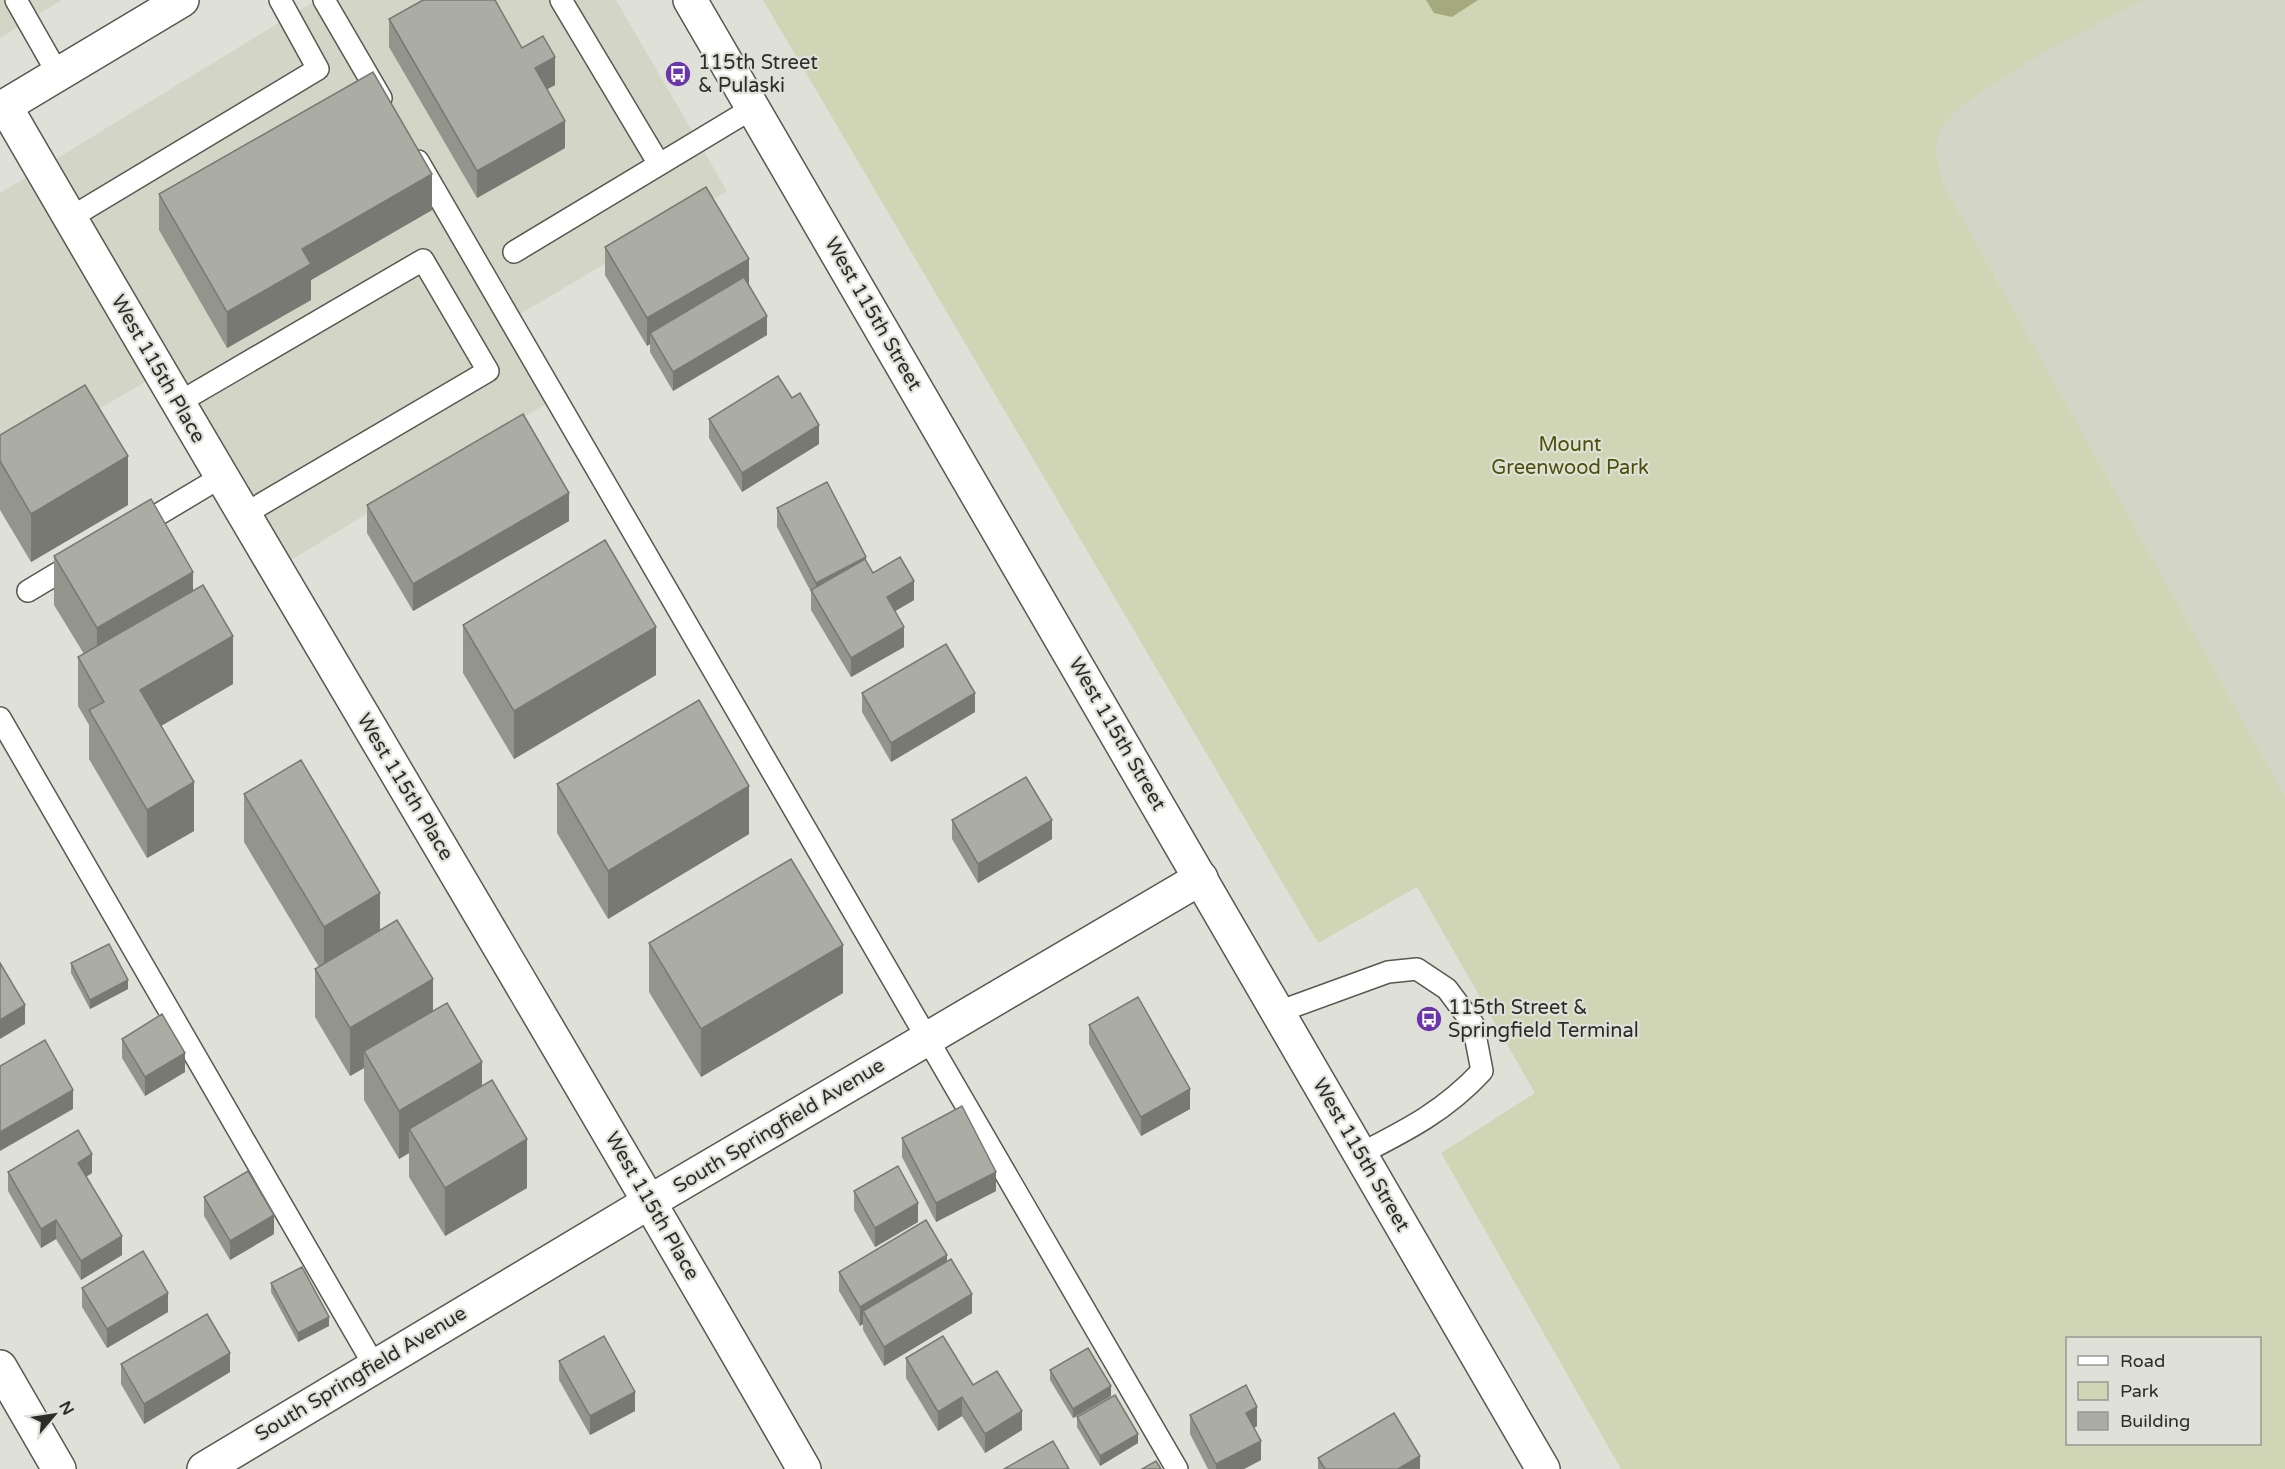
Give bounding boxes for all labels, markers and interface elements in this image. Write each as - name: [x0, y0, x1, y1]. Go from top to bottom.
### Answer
- place label: 115th Street & Pulaski: [698, 51, 818, 98]
- bus stop icon: 115th Street & Pulaski: [663, 59, 693, 89]
- street label: West 115th Street: [819, 233, 927, 395]
- street label: West 115th Place: [106, 291, 210, 447]
- park label: Mount Greenwood Park: [1491, 433, 1649, 480]
- street label: West 115th Street: [1063, 653, 1171, 815]
- street label: West 115th Place: [352, 709, 458, 865]
- place label: 115th Street & Springfield Terminal: [1448, 996, 1639, 1043]
- bus stop icon: 115th Street & Springfield Terminal: [1414, 1004, 1444, 1034]
- street label: South Springfield Avenue: [669, 1053, 889, 1199]
- street label: West 115th Street: [1307, 1074, 1415, 1236]
- street label: West 115th Place: [600, 1128, 704, 1284]
- street label: South Springfield Avenue: [251, 1301, 471, 1447]
- legend: [2066, 1337, 2261, 1445]
- text: Road: [2120, 1350, 2165, 1372]
- text: Park: [2120, 1380, 2159, 1402]
- north arrow: [24, 1385, 84, 1445]
- text: N: [54, 1398, 78, 1419]
- text: Building: [2120, 1410, 2190, 1432]

